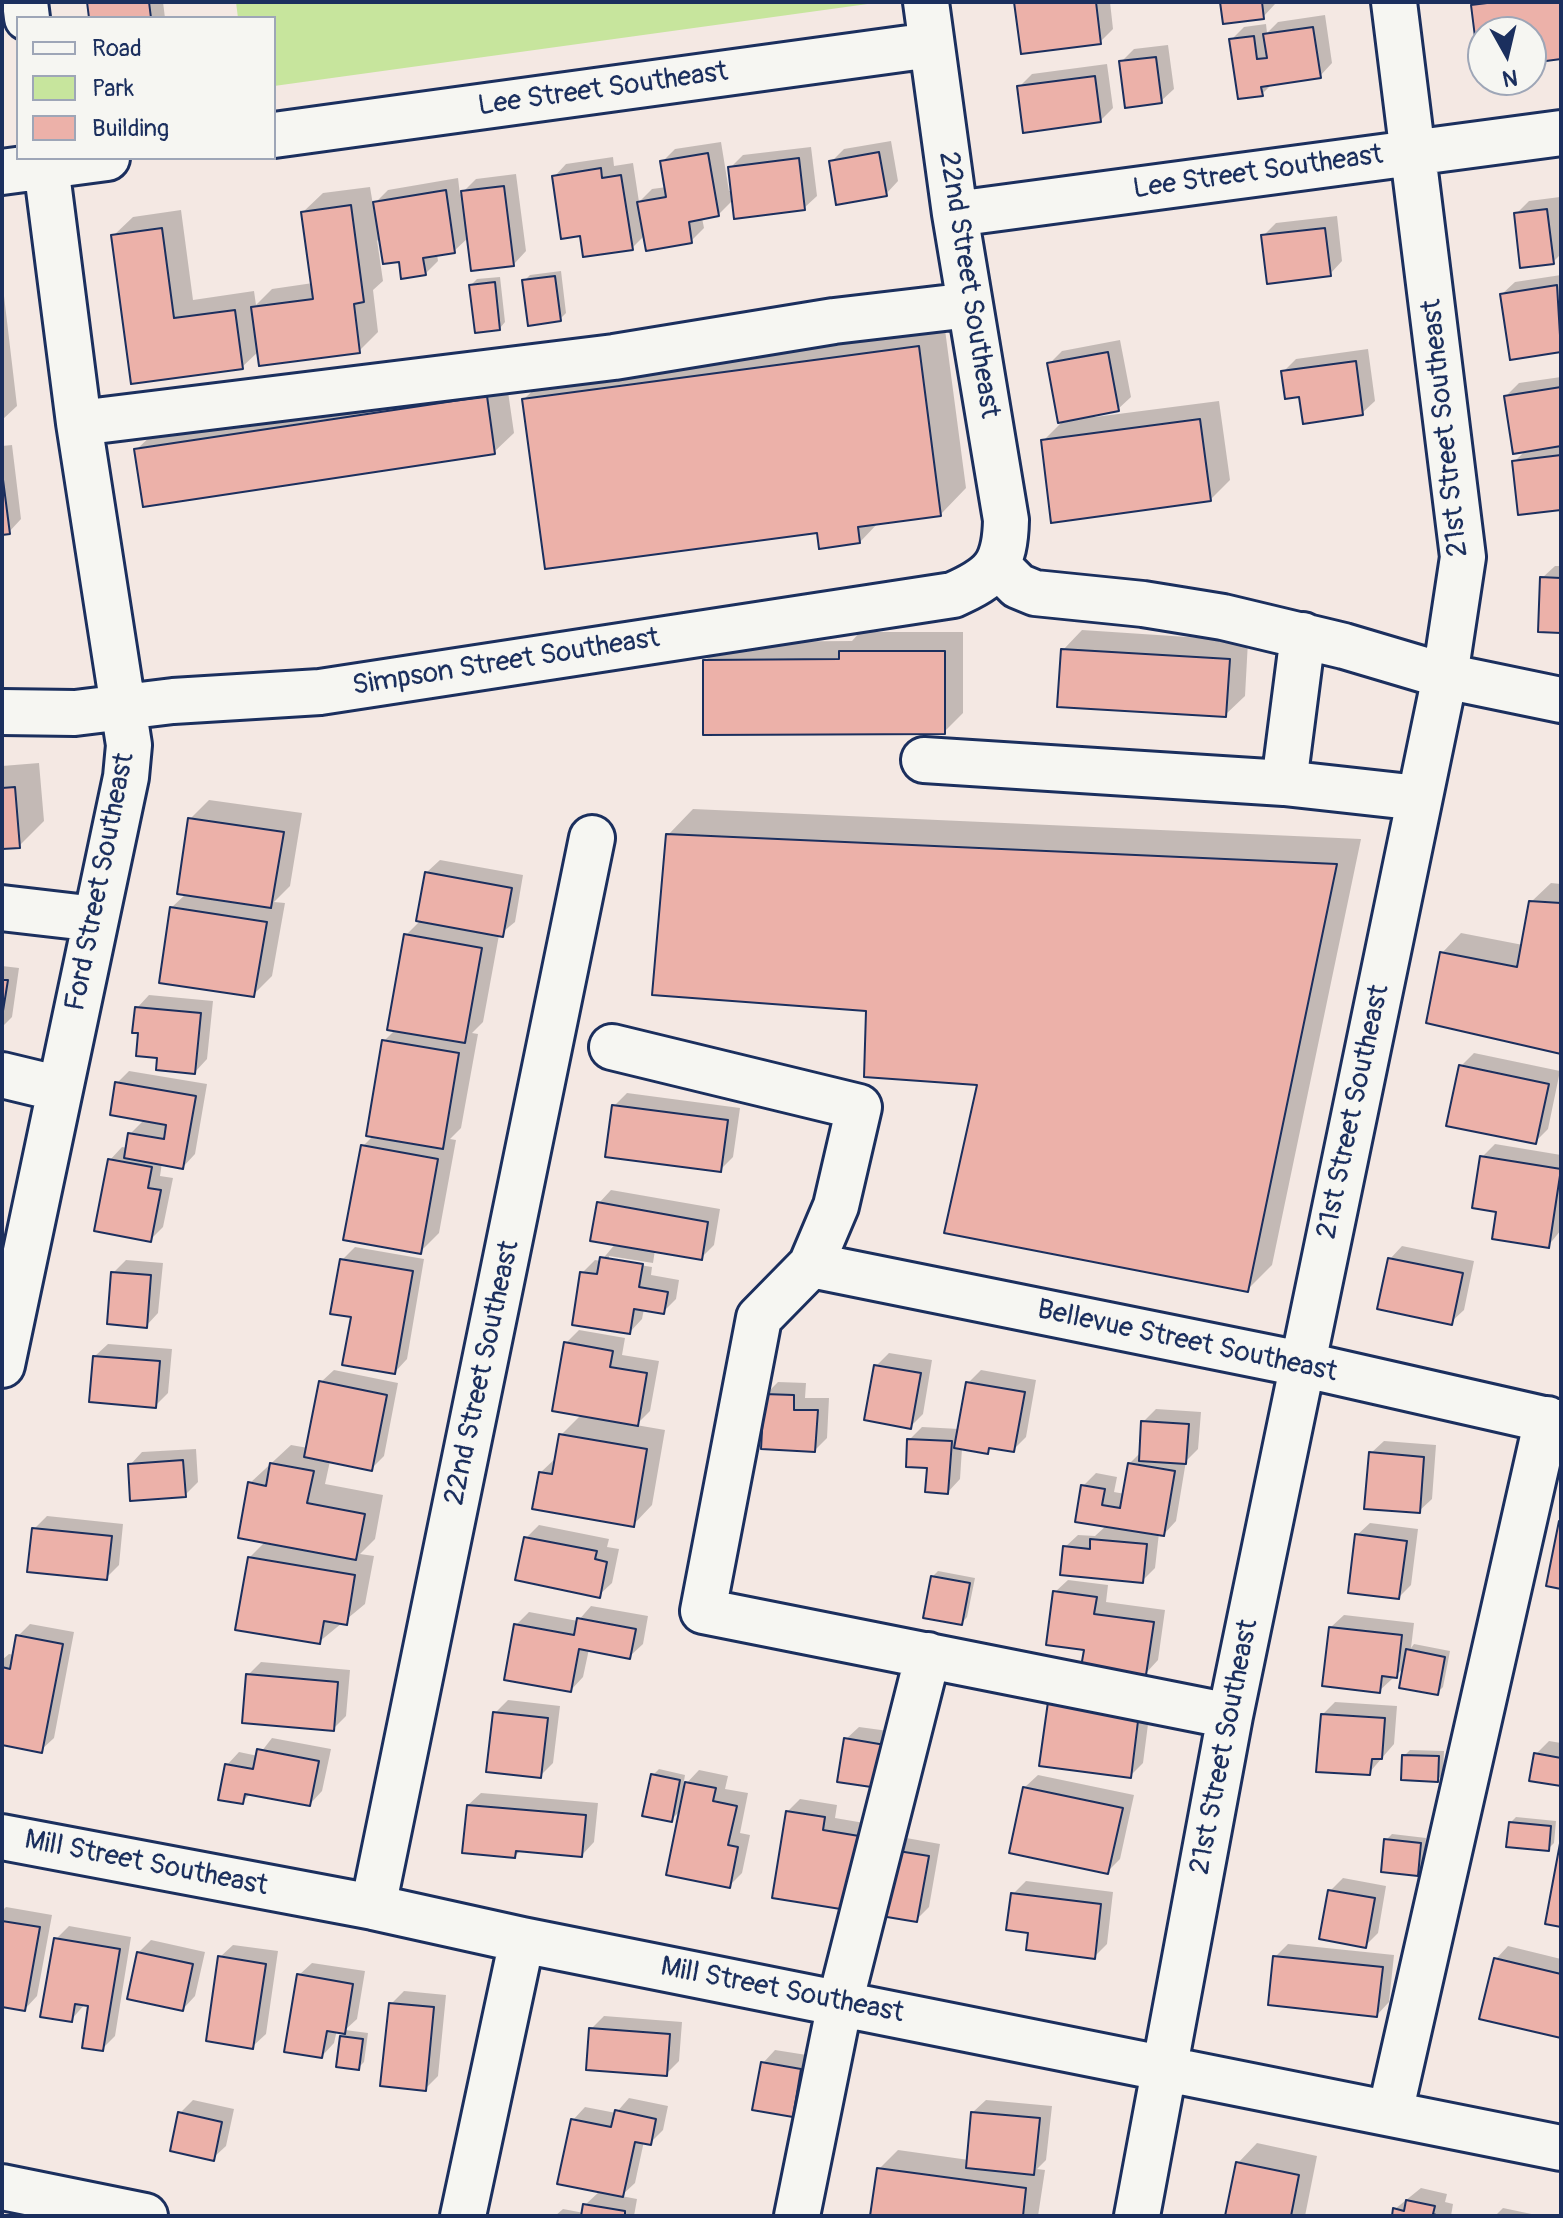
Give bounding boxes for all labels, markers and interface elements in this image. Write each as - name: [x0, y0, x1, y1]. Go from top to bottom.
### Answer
- legend: [16, 16, 276, 160]
- north arrow: [1467, 16, 1547, 96]
- text: Road: [92, 34, 142, 63]
- street label: Lee Street Southeast: [476, 56, 730, 124]
- text: N: [1501, 63, 1519, 93]
- text: Park: [92, 74, 134, 103]
- text: Building: [92, 114, 169, 143]
- street label: Lee Street Southeast: [1131, 139, 1385, 207]
- street label: 22nd Street Southeast: [930, 149, 1006, 421]
- street label: 21st Street Southeast: [1416, 297, 1476, 559]
- street label: Simpson Street Southeast: [350, 622, 662, 704]
- street label: Ford Street Southeast: [59, 750, 143, 1014]
- street label: 21st Street Southeast: [1311, 982, 1397, 1242]
- street label: 22nd Street Southeast: [439, 1238, 527, 1508]
- street label: Bellevue Street Southeast: [1034, 1294, 1340, 1390]
- street label: 21st Street Southeast: [1184, 1617, 1266, 1877]
- street label: Mill Street Southeast: [22, 1824, 270, 1904]
- street label: Mill Street Southeast: [658, 1951, 906, 2031]

